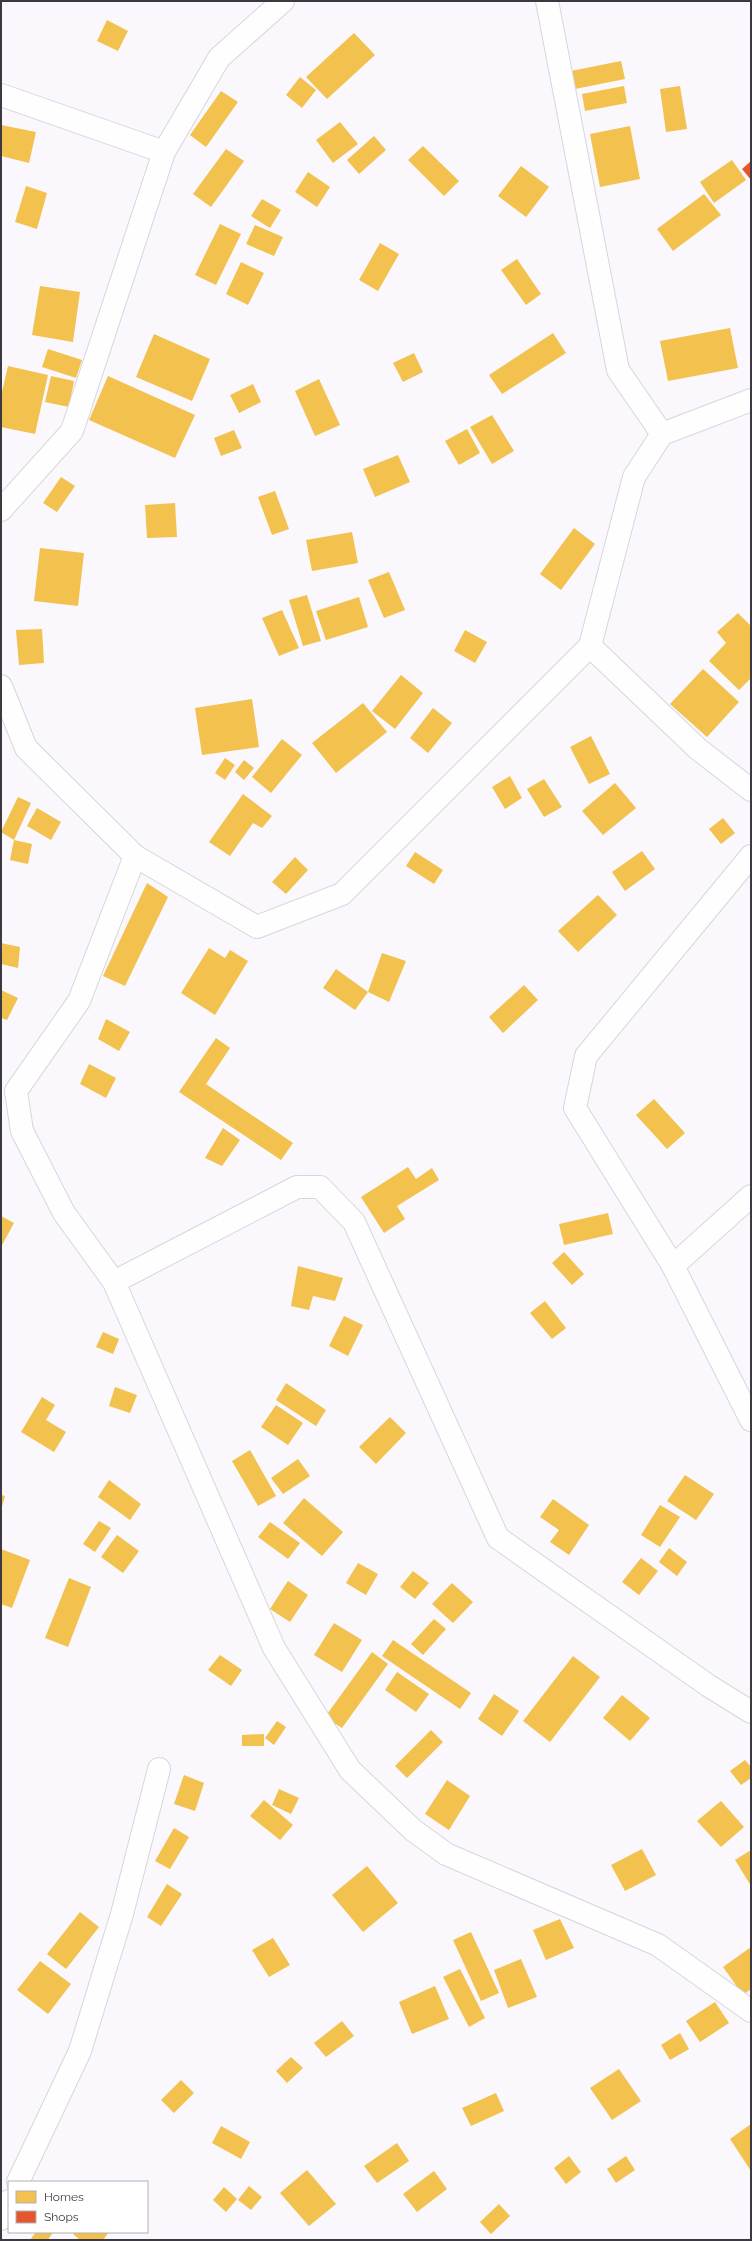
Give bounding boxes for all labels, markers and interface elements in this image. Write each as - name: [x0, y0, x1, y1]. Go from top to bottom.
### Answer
- legend: [8, 2181, 148, 2233]
- text: Homes: [44, 2190, 84, 2204]
- text: Shops: [44, 2210, 79, 2224]

